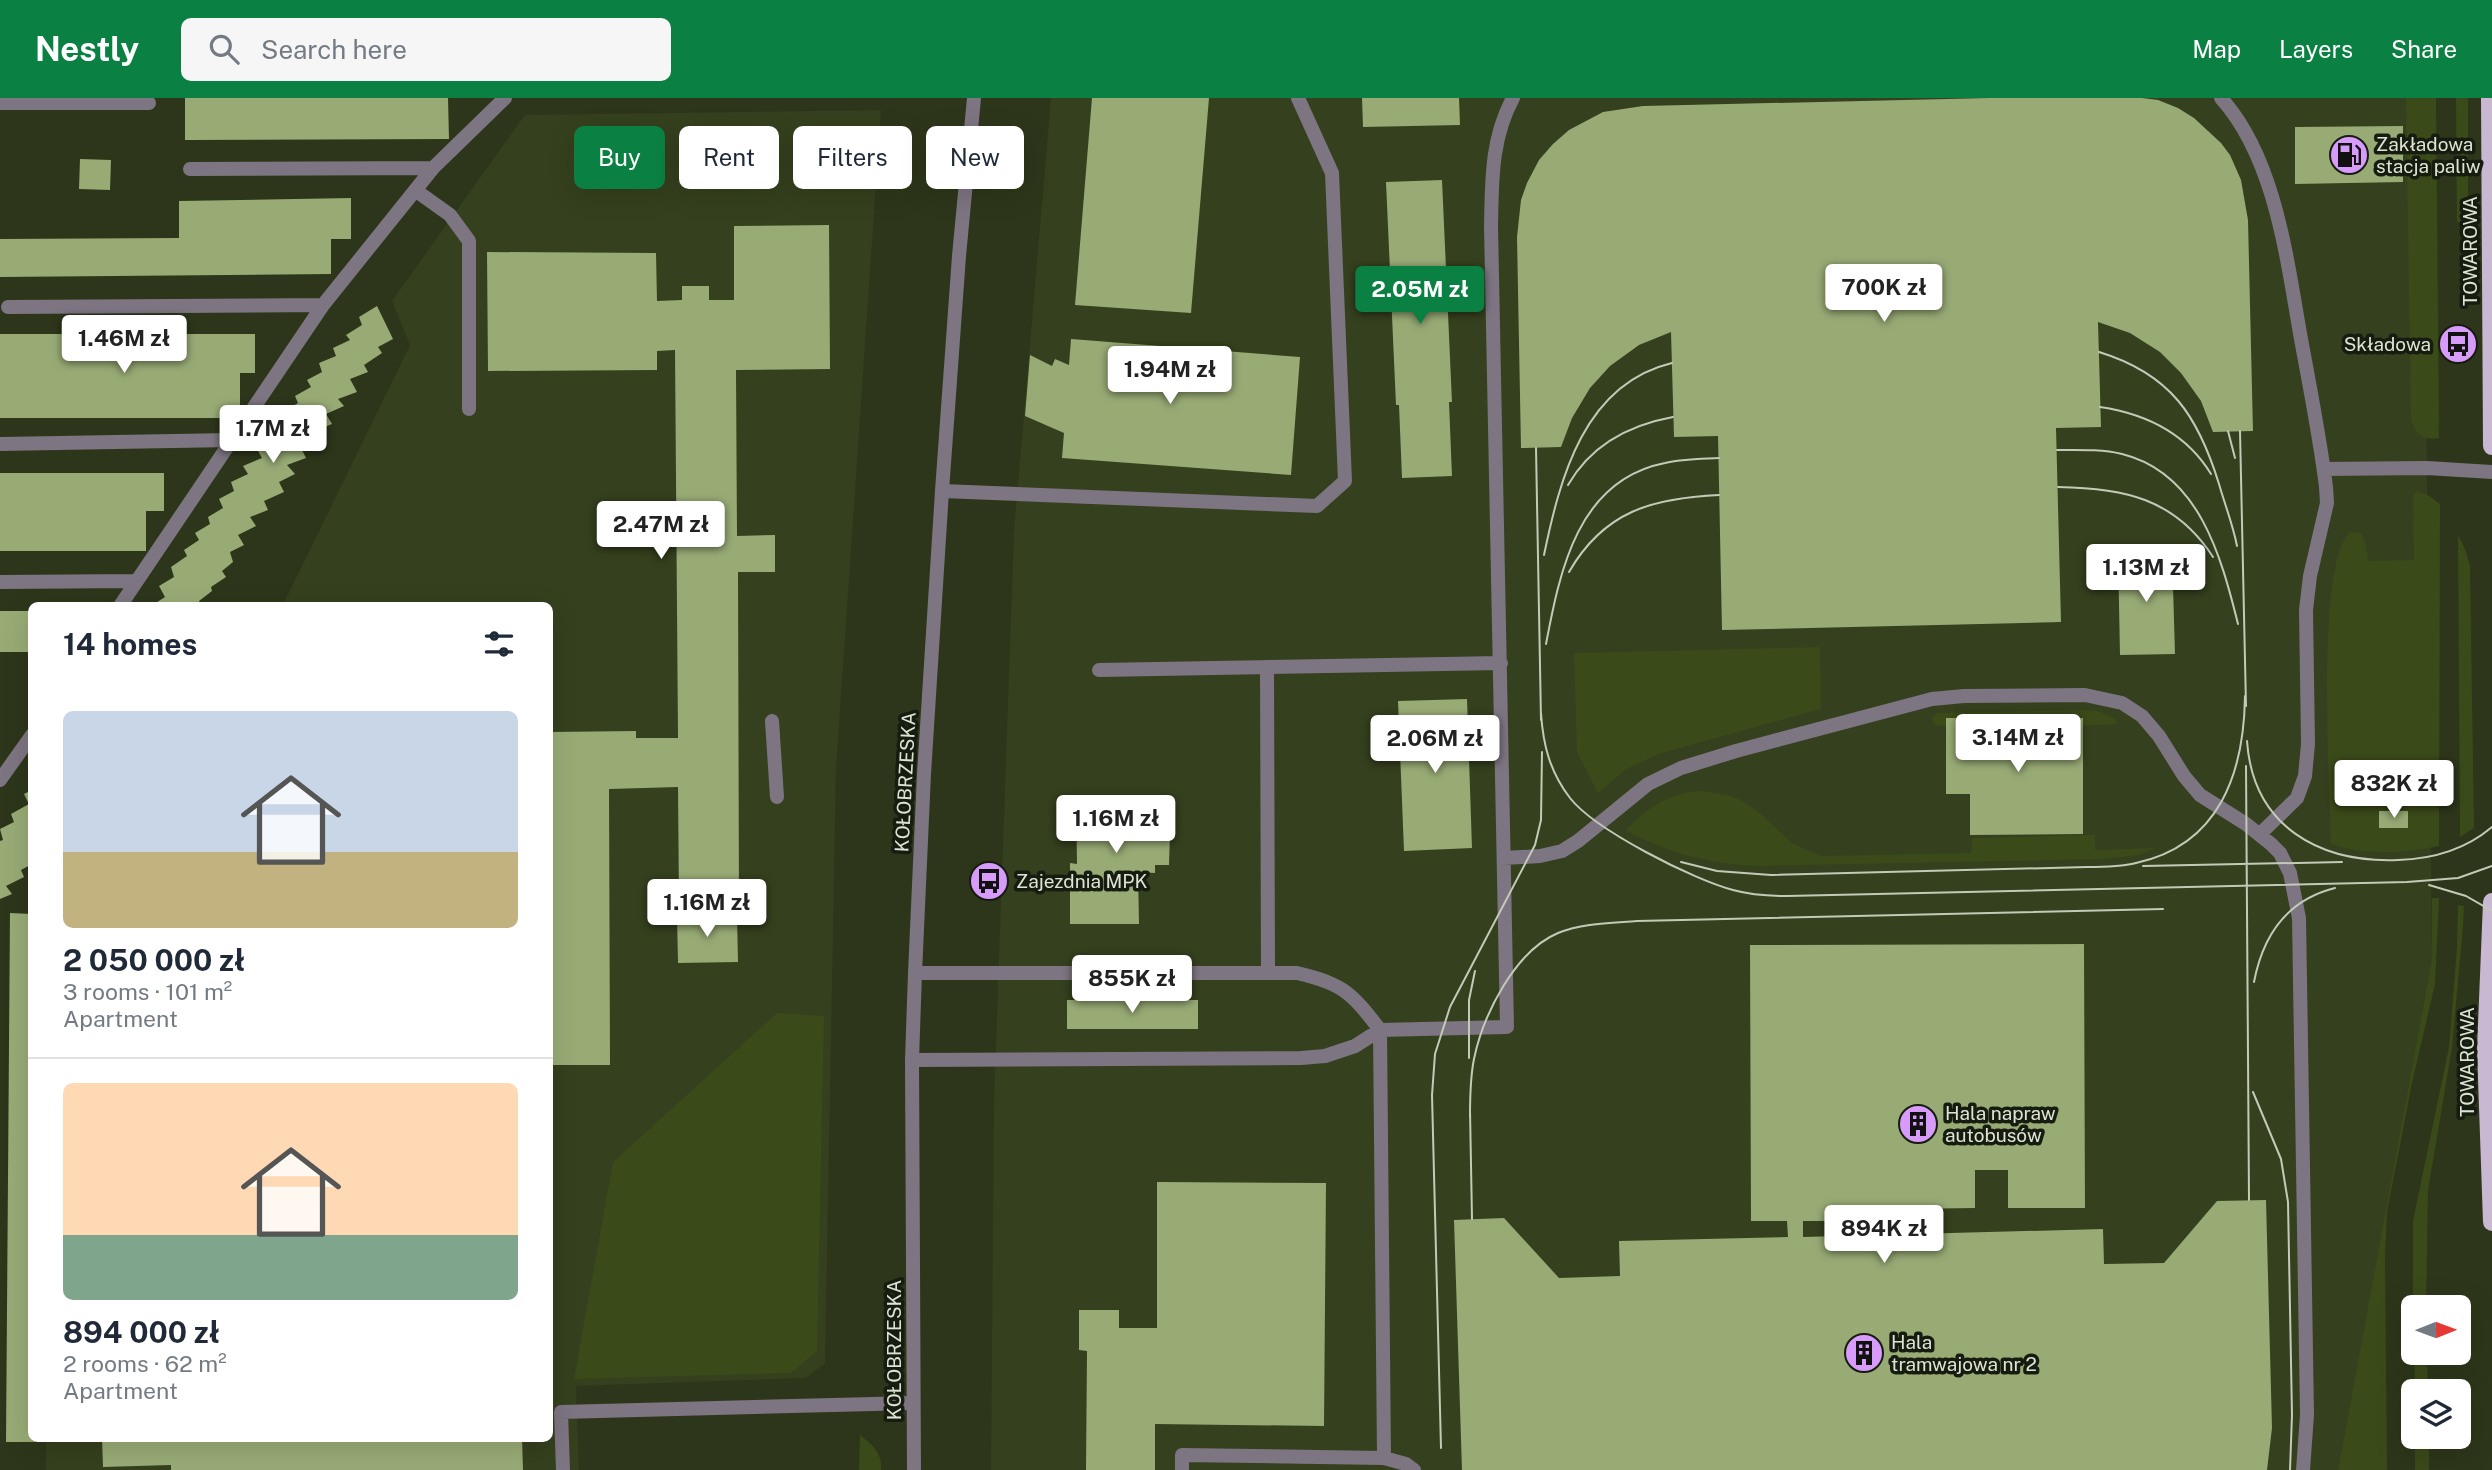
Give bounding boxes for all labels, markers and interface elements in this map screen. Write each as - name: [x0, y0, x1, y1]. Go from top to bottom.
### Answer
- search box: [181, 18, 671, 81]
- text: Nestly: [35, 30, 139, 68]
- icon: search: [205, 30, 243, 68]
- text: Search here: [261, 34, 407, 65]
- text: Map: [2192, 35, 2241, 63]
- text: Layers: [2279, 35, 2353, 63]
- text: Share: [2391, 35, 2457, 63]
- chip: Buy: [574, 126, 665, 189]
- chip: Rent: [679, 126, 779, 189]
- chip: Filters: [793, 126, 912, 189]
- chip: New: [926, 126, 1024, 189]
- place label: Zakładowa stacja paliw: [2376, 133, 2481, 177]
- fuel station icon: Zakładowa stacja paliw: [2328, 134, 2370, 176]
- street label: TOWAROWA: [2459, 196, 2481, 306]
- pin: 700K zł: [1819, 264, 1949, 324]
- pin: 2.05M zł: [1348, 266, 1492, 326]
- text: 700K zł: [1841, 273, 1927, 300]
- text: 2.05M zł: [1371, 275, 1469, 302]
- pin: 1.46M zł: [52, 316, 196, 375]
- bus stop icon: Składowa: [2437, 323, 2479, 365]
- text: 1.46M zł: [78, 324, 170, 351]
- place label: Składowa: [2344, 333, 2431, 355]
- pin: 1.94M zł: [1098, 346, 1242, 406]
- text: 1.94M zł: [1124, 355, 1216, 382]
- pin: 1.7M zł: [208, 406, 338, 465]
- text: 1.7M zł: [236, 414, 310, 441]
- pin: 2.47M zł: [589, 502, 733, 561]
- text: 2.47M zł: [613, 510, 709, 537]
- pin: 1.13M zł: [2074, 545, 2218, 604]
- text: 1.13M zł: [2102, 553, 2190, 580]
- icon: filters: [480, 625, 518, 663]
- text: 14 homes: [63, 626, 197, 662]
- street label: KOŁOBRZESKA: [890, 711, 920, 853]
- pin: 3.14M zł: [1946, 714, 2090, 774]
- pin: 2.06M zł: [1363, 716, 1507, 775]
- text: 3.14M zł: [1972, 723, 2064, 750]
- text: 2.06M zł: [1387, 724, 1484, 751]
- icon: home: [228, 757, 354, 883]
- pin: 832K zł: [2329, 760, 2459, 820]
- text: 832K zł: [2351, 769, 2437, 796]
- pin: 1.16M zł: [1044, 796, 1188, 855]
- text: 1.16M zł: [1072, 804, 1160, 831]
- bus stop icon: Zajezdnia MPK: [968, 860, 1010, 902]
- place label: Zajezdnia MPK: [1016, 870, 1147, 892]
- pin: 1.16M zł: [635, 880, 779, 939]
- text: 1.16M zł: [663, 888, 751, 915]
- text: 2 050 000 zł: [63, 942, 245, 978]
- pin: 855K zł: [1067, 956, 1197, 1015]
- text: 855K zł: [1088, 964, 1176, 991]
- text: 3 rooms · 101 m²: [63, 978, 232, 1005]
- text: Apartment: [63, 1005, 178, 1032]
- street label: TOWAROWA: [2456, 1007, 2478, 1117]
- place label: Hala napraw autobusów: [1945, 1102, 2056, 1146]
- building icon: Hala napraw autobusów: [1897, 1103, 1939, 1145]
- icon: home: [228, 1129, 354, 1255]
- pin: 894K zł: [1819, 1206, 1949, 1265]
- text: 894K zł: [1840, 1214, 1928, 1241]
- street label: KOŁOBRZESKA: [883, 1280, 905, 1420]
- north arrow: [2401, 1295, 2471, 1365]
- map controls: [2401, 1295, 2471, 1449]
- text: 894 000 zł: [63, 1314, 220, 1350]
- place label: Hala tramwajowa nr 2: [1891, 1331, 2037, 1375]
- building icon: Hala tramwajowa nr 2: [1843, 1332, 1885, 1374]
- text: 2 rooms · 62 m²: [63, 1350, 227, 1377]
- text: Apartment: [63, 1377, 178, 1404]
- button: layers: [2401, 1379, 2471, 1449]

